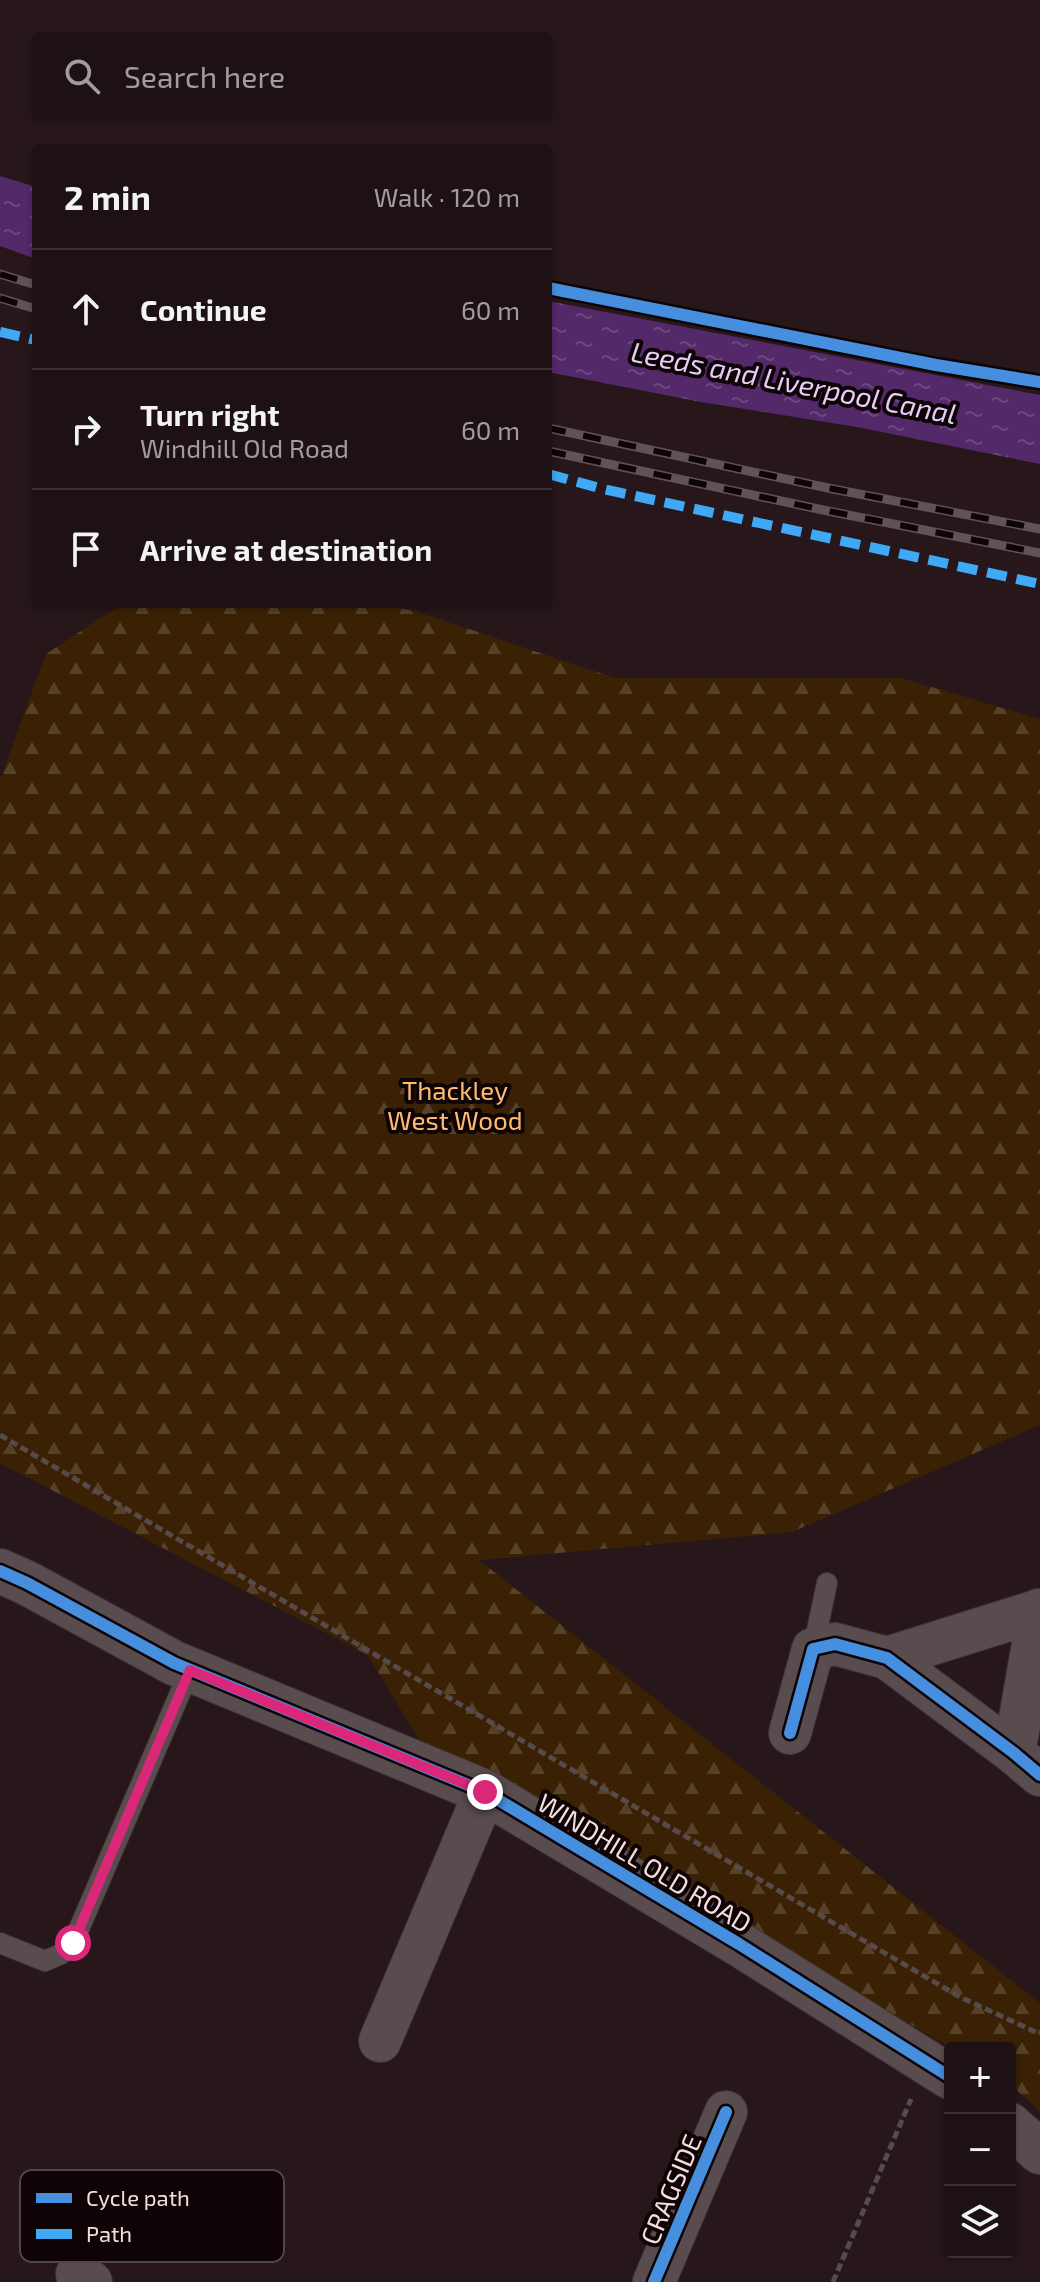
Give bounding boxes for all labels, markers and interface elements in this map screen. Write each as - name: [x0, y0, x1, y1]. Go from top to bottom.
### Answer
- search box: [32, 32, 552, 120]
- icon: search: [60, 54, 104, 98]
- text: Search here: [124, 58, 285, 94]
- text: 2 min: [64, 176, 151, 217]
- text: Walk · 120 m: [374, 181, 520, 212]
- icon: ahead: [64, 287, 108, 331]
- text: Continue: [140, 291, 267, 327]
- text: 60 m: [461, 294, 520, 325]
- water label: Leeds and Liverpool Canal: [628, 334, 960, 430]
- text: Turn right: [140, 396, 280, 432]
- icon: right: [64, 407, 108, 451]
- text: 60 m: [461, 414, 520, 445]
- text: Windhill Old Road: [140, 432, 349, 463]
- icon: arrive: [64, 527, 108, 571]
- text: Arrive at destination: [140, 531, 432, 567]
- park label: Thackley West Wood: [387, 1074, 523, 1135]
- route end: [467, 1774, 503, 1810]
- street label: WINDHILL OLD ROAD: [533, 1786, 757, 1938]
- route start: [55, 1925, 91, 1961]
- map controls: [944, 2042, 1016, 2258]
- button: +: [944, 2042, 1016, 2114]
- button: −: [944, 2114, 1016, 2186]
- street label: CRAGSIDE: [633, 2129, 707, 2249]
- legend: [20, 2170, 284, 2262]
- text: Cycle path: [86, 2184, 190, 2210]
- button: layers: [944, 2186, 1016, 2258]
- text: Path: [86, 2220, 132, 2246]

